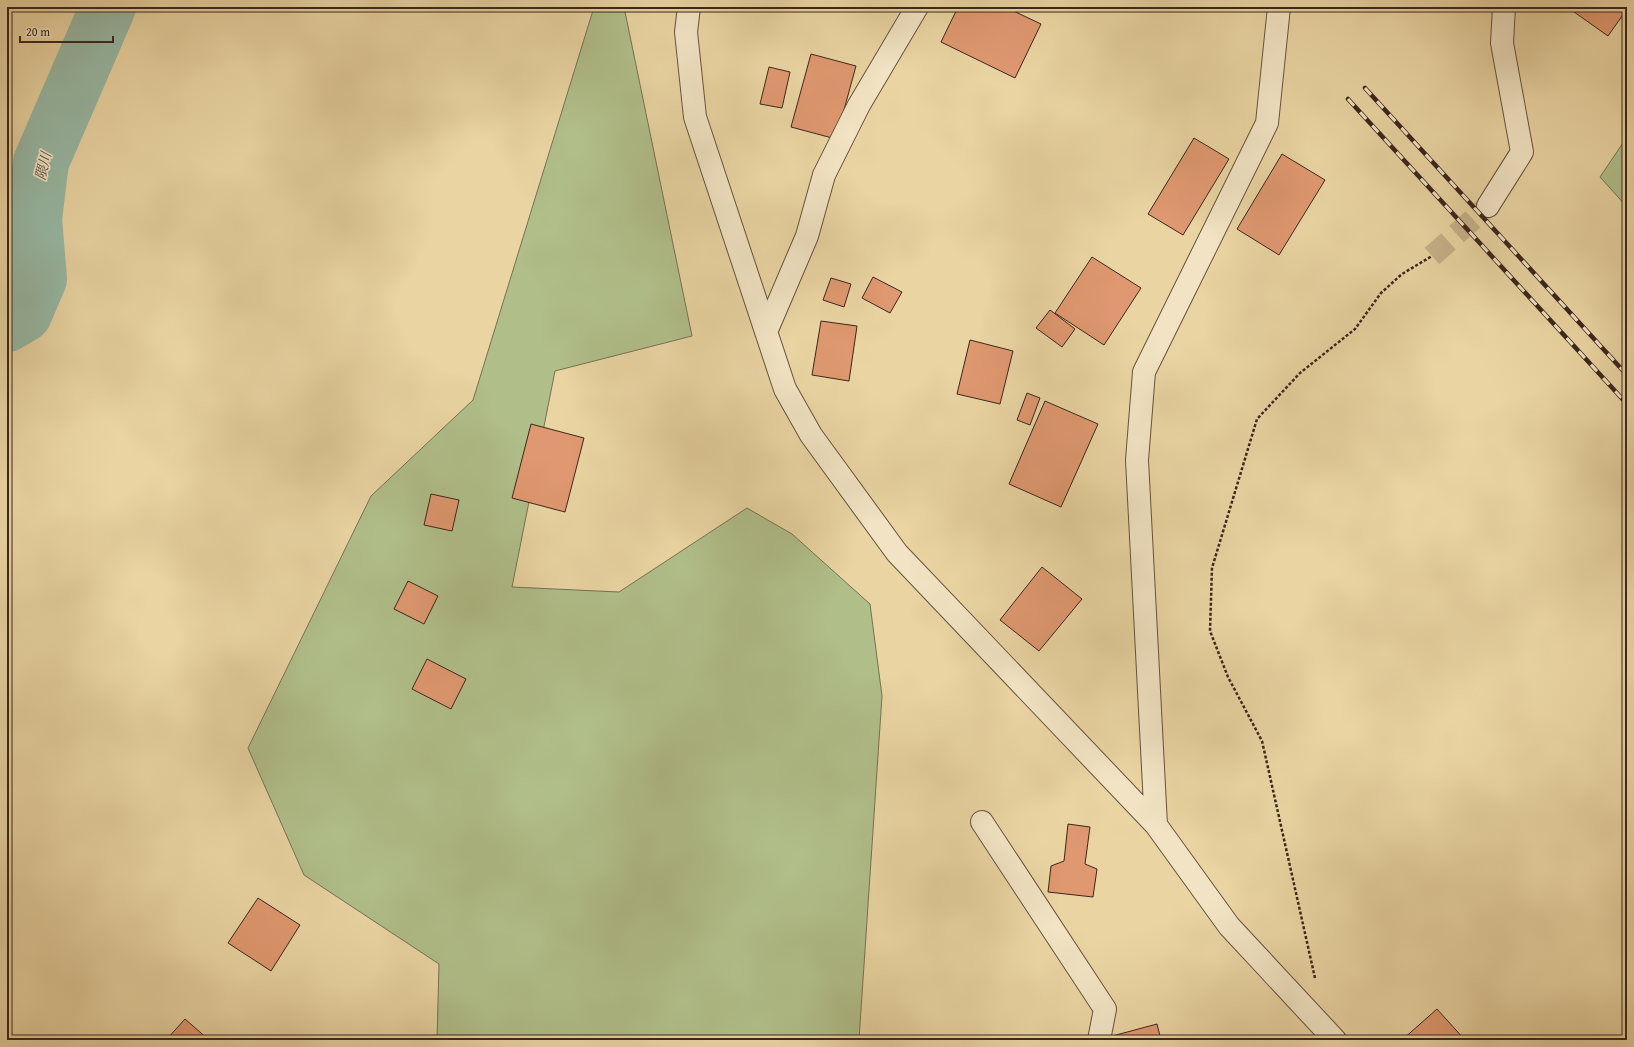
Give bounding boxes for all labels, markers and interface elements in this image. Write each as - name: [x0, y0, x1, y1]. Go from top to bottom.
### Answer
- scale bar: [20, 18, 113, 44]
- text: 20 m: [26, 23, 50, 40]
- water label: 隈川: [30, 148, 57, 182]

